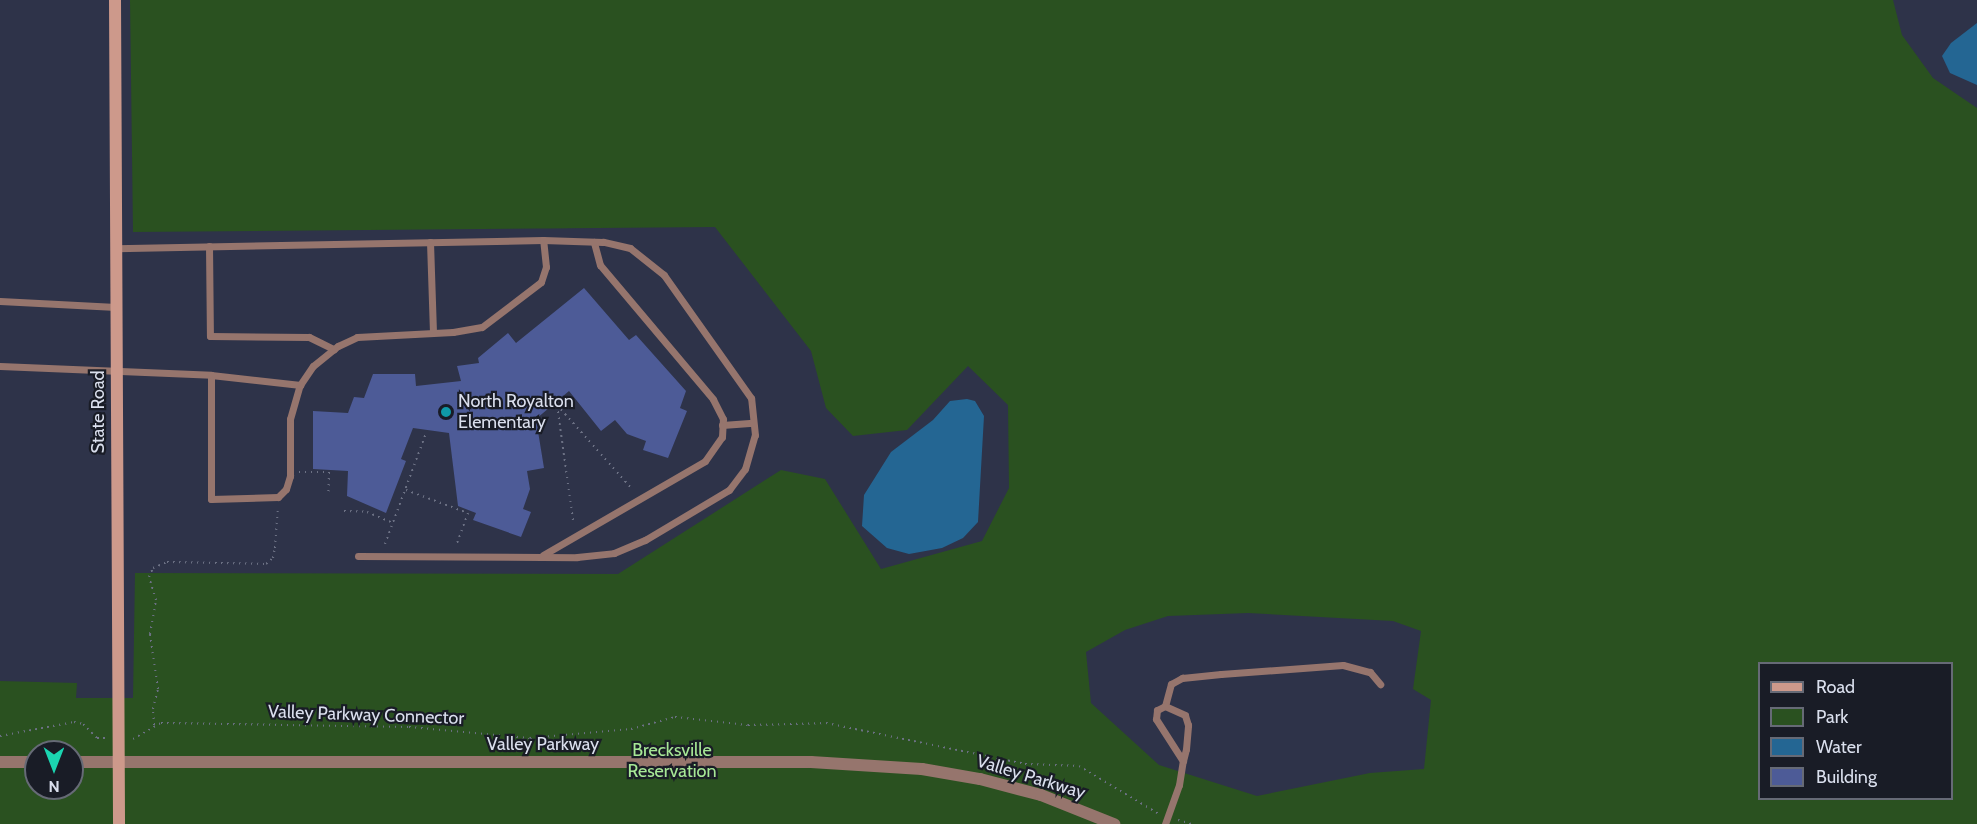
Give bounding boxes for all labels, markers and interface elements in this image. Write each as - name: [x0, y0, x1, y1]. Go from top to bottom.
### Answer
- street label: State Road: [87, 370, 109, 454]
- place label: North Royalton Elementary: [458, 391, 574, 434]
- marker: North Royalton Elementary: [439, 405, 453, 419]
- legend: [1758, 662, 1953, 800]
- text: Road: [1816, 676, 1855, 698]
- street label: Valley Parkway Connector: [268, 701, 464, 729]
- text: Park: [1816, 706, 1848, 728]
- street label: Valley Parkway: [487, 733, 599, 755]
- text: Water: [1816, 736, 1862, 758]
- north arrow: [24, 740, 84, 800]
- park label: Brecksville Reservation: [627, 740, 717, 783]
- street label: Valley Parkway: [974, 750, 1088, 804]
- text: Building: [1816, 766, 1877, 788]
- text: N: [48, 777, 60, 796]

